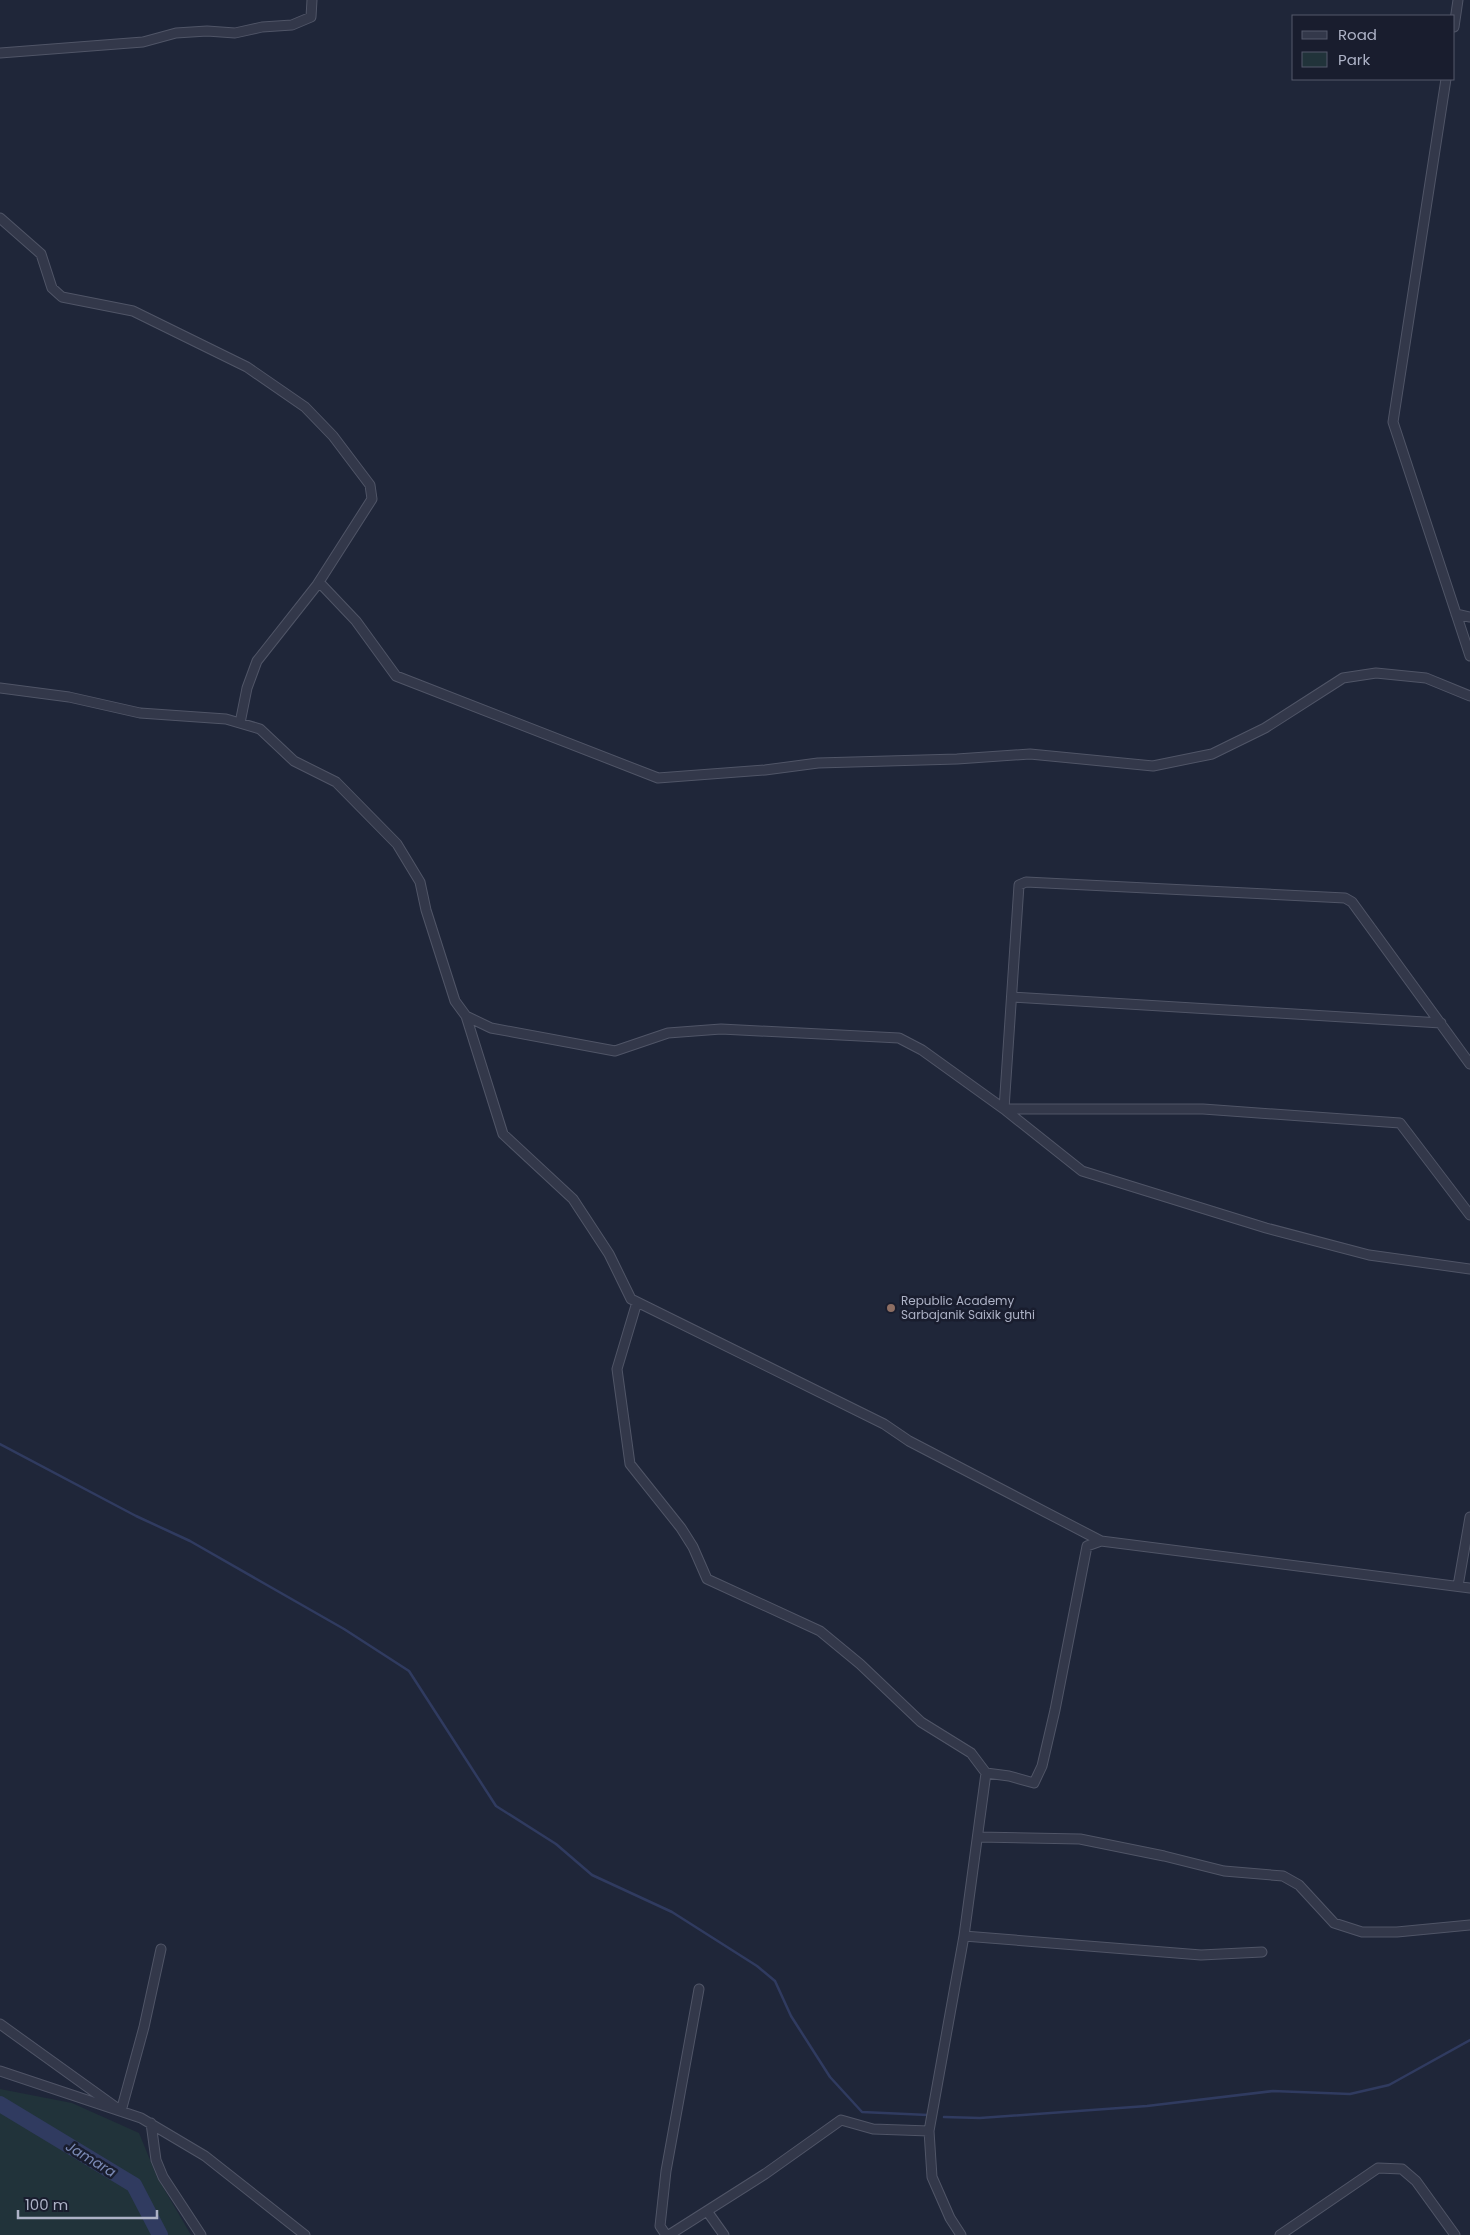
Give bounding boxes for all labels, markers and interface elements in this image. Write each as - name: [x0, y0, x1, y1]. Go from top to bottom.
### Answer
- legend: [1292, 15, 1455, 80]
- text: Road: [1338, 24, 1377, 45]
- text: Park: [1338, 49, 1370, 70]
- place label: Republic Academy Sarbajanik Saixik guthi: [901, 1292, 1035, 1323]
- marker: Republic Academy Sarbajanik Saixik guthi: [885, 1302, 897, 1314]
- water label: Jamara: [62, 2136, 120, 2182]
- scale bar: [18, 2188, 156, 2220]
- text: 100 m: [25, 2194, 68, 2215]

